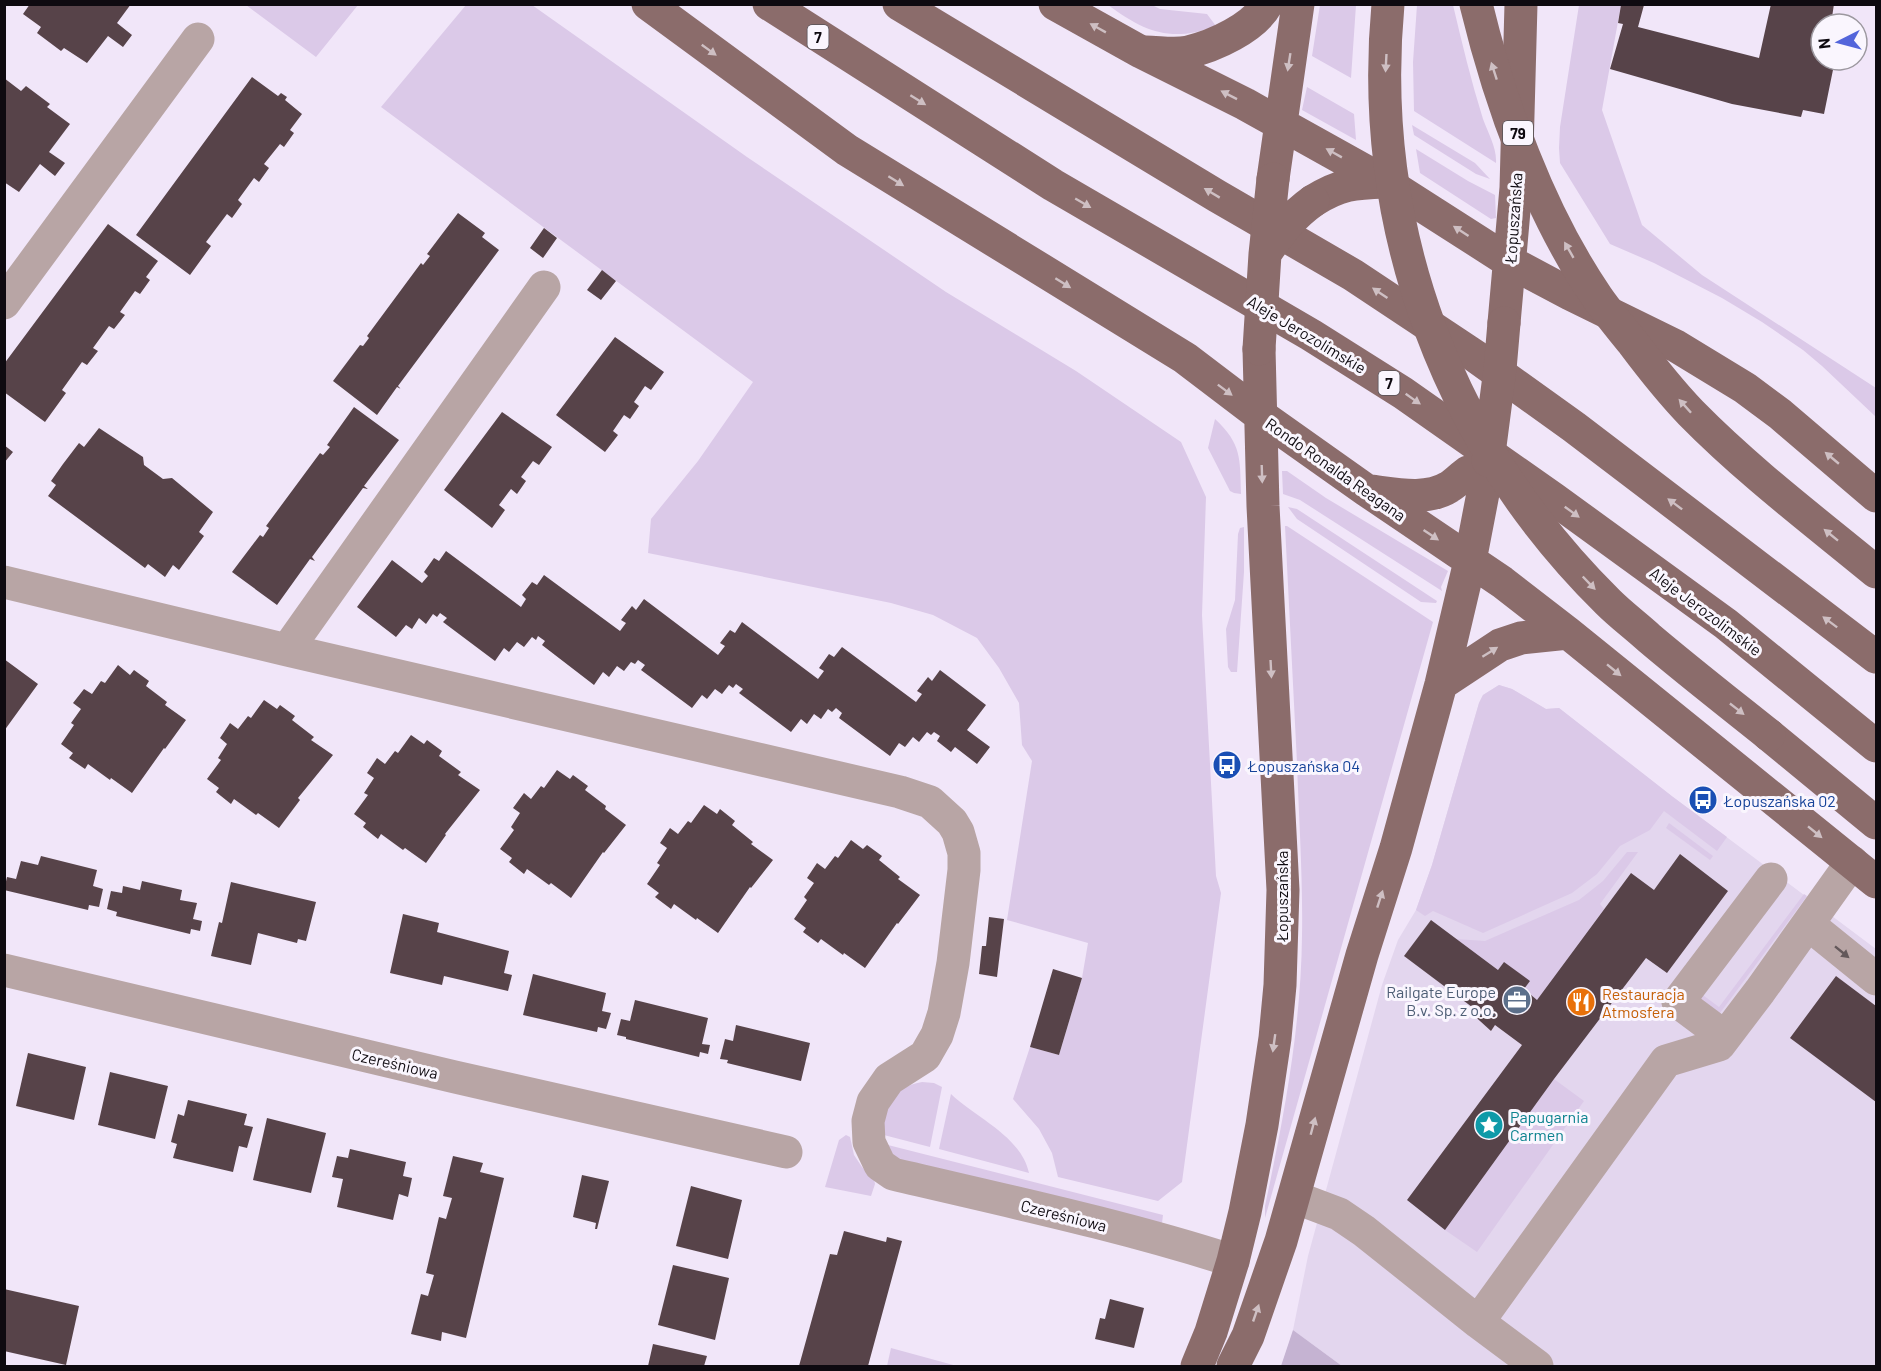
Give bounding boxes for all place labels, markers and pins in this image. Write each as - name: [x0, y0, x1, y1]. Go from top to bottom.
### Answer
- bus stop icon: Łopuszańska 04: [1211, 749, 1243, 781]
- place label: Łopuszańska 04: [1247, 756, 1360, 775]
- bus stop icon: Łopuszańska 02: [1687, 784, 1719, 816]
- place label: Łopuszańska 02: [1723, 791, 1836, 810]
- place label: Railgate Europe B.v. Sp. z o.o.: [1386, 982, 1496, 1019]
- office icon: Railgate Europe B.v. Sp. z o.o.: [1501, 984, 1533, 1016]
- place label: Restauracja Atmosfera: [1602, 984, 1685, 1021]
- restaurant icon: Restauracja Atmosfera: [1565, 986, 1597, 1018]
- place label: Papugarnia Carmen: [1510, 1107, 1588, 1144]
- place icon: Papugarnia Carmen: [1473, 1109, 1505, 1141]

